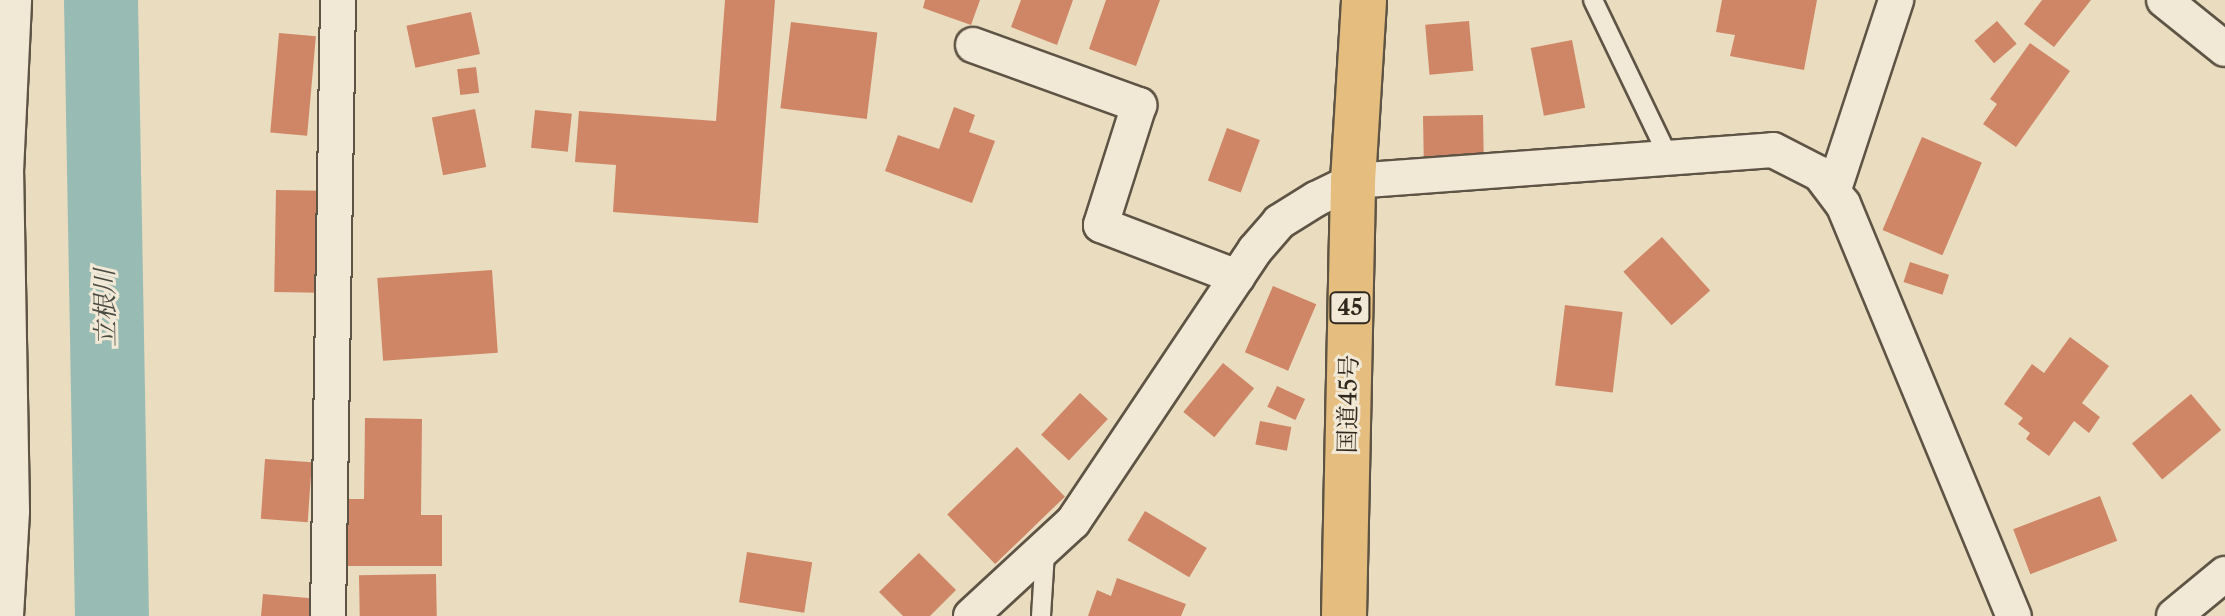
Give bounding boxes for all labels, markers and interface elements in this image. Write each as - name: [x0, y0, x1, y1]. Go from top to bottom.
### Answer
- water label: 立根川: [90, 269, 122, 347]
- road number: 45: [1328, 290, 1372, 326]
- street label: 国道45号: [1333, 354, 1363, 454]

